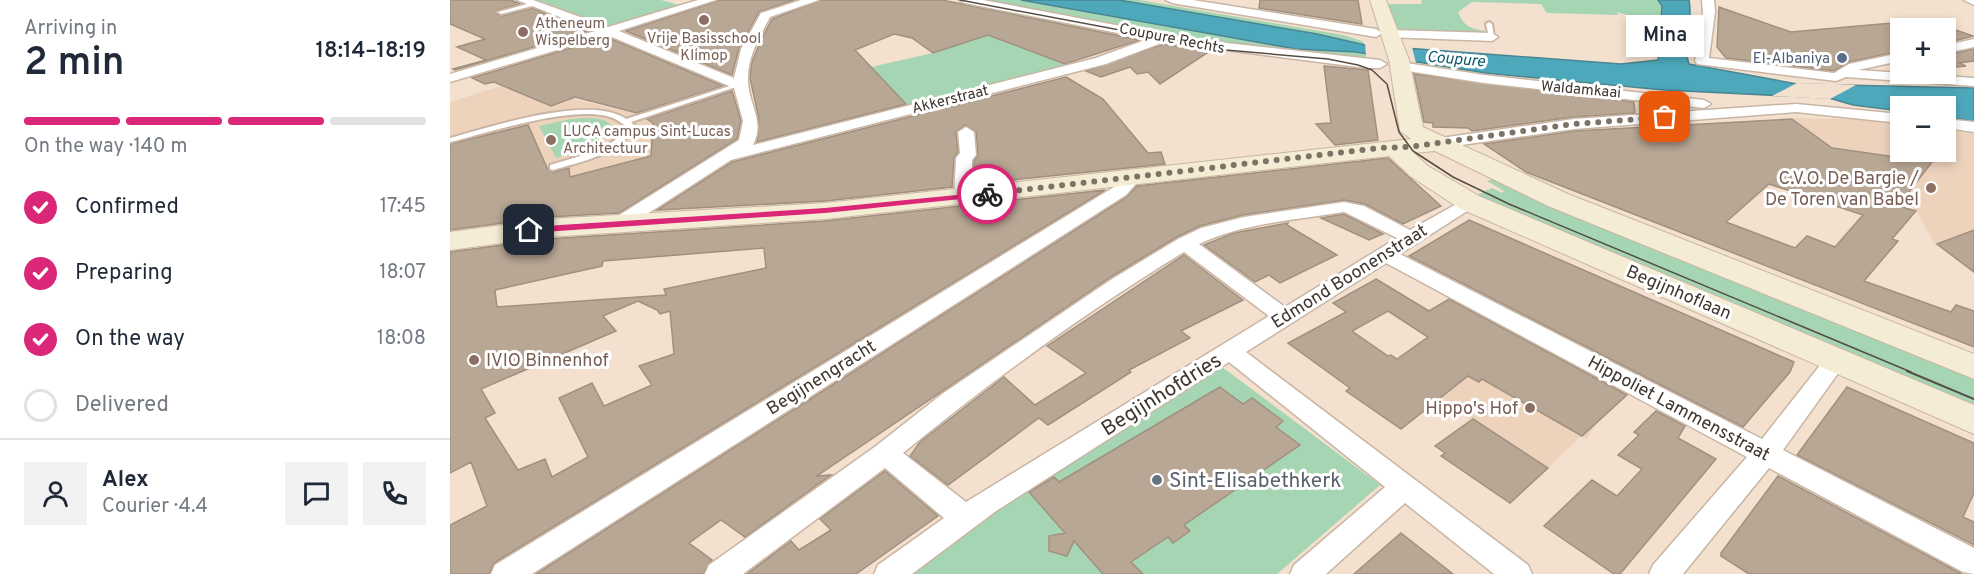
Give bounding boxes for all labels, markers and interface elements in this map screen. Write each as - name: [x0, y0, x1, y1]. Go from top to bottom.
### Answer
- marker: Vrije Basisschool Klimop: [697, 13, 711, 27]
- place label: Atheneum Wispelberg: [535, 15, 610, 51]
- callout: Mina: [1626, 15, 1704, 57]
- text: Arriving in: [24, 16, 117, 42]
- map controls: [1890, 18, 1956, 162]
- button: +: [1890, 18, 1956, 84]
- street label: Coupure Rechts: [1117, 20, 1226, 59]
- text: Mina: [1643, 23, 1687, 49]
- marker: Atheneum Wispelberg: [516, 25, 530, 39]
- place label: Vrije Basisschool Klimop: [647, 30, 761, 66]
- text: 18:14–18:19: [315, 38, 426, 65]
- text: 2 min: [24, 40, 125, 89]
- water label: Coupure: [1426, 47, 1487, 73]
- place label: El-Albaniya: [1753, 50, 1830, 69]
- marker: El-Albaniya: [1835, 51, 1849, 65]
- street label: Waldamkaai: [1540, 78, 1622, 103]
- street label: Akkerstraat: [910, 82, 991, 119]
- pin: [1639, 91, 1690, 142]
- button: −: [1890, 96, 1956, 162]
- icon: bag: [1648, 100, 1681, 133]
- place label: LUCA campus Sint-Lucas Architectuur: [563, 123, 731, 159]
- marker: LUCA campus Sint-Lucas Architectuur: [544, 133, 558, 147]
- text: On the way · 140 m: [24, 134, 187, 160]
- courier: [957, 164, 1017, 224]
- place label: C.V.O. De Bargie / De Toren van Babel: [1765, 168, 1919, 212]
- icon: bike: [971, 178, 1004, 211]
- marker: C.V.O. De Bargie / De Toren van Babel: [1924, 181, 1938, 195]
- icon: check: [24, 191, 57, 224]
- text: Confirmed: [75, 194, 179, 221]
- text: 17:45: [380, 194, 426, 220]
- pin: [503, 204, 554, 255]
- icon: home: [512, 213, 545, 246]
- street label: Edmond Boonenstraat: [1268, 220, 1432, 335]
- icon: check: [24, 257, 57, 290]
- text: Preparing: [75, 260, 173, 287]
- text: 18:07: [379, 260, 426, 286]
- street label: Begijnhoflaan: [1622, 261, 1735, 326]
- icon: check: [24, 323, 57, 356]
- text: On the way: [75, 326, 185, 353]
- text: 18:08: [377, 326, 426, 352]
- street label: Begijnengracht: [763, 335, 881, 421]
- street label: Begijnhofdries: [1097, 348, 1227, 443]
- place label: IVIO Binnenhof: [486, 350, 609, 373]
- street label: Hippoliet Lammensstraat: [1583, 351, 1773, 467]
- marker: IVIO Binnenhof: [467, 353, 481, 367]
- text: Delivered: [75, 392, 169, 419]
- place label: Hippo's Hof: [1425, 398, 1518, 421]
- marker: Hippo's Hof: [1523, 401, 1537, 415]
- button: person: [24, 462, 87, 525]
- button: chat: [285, 462, 348, 525]
- button: phone: [363, 462, 426, 525]
- text: Alex: [102, 467, 149, 494]
- place label: Sint-Elisabethkerk: [1169, 468, 1341, 495]
- marker: Sint-Elisabethkerk: [1150, 473, 1164, 487]
- text: Courier · 4.4: [102, 494, 208, 520]

